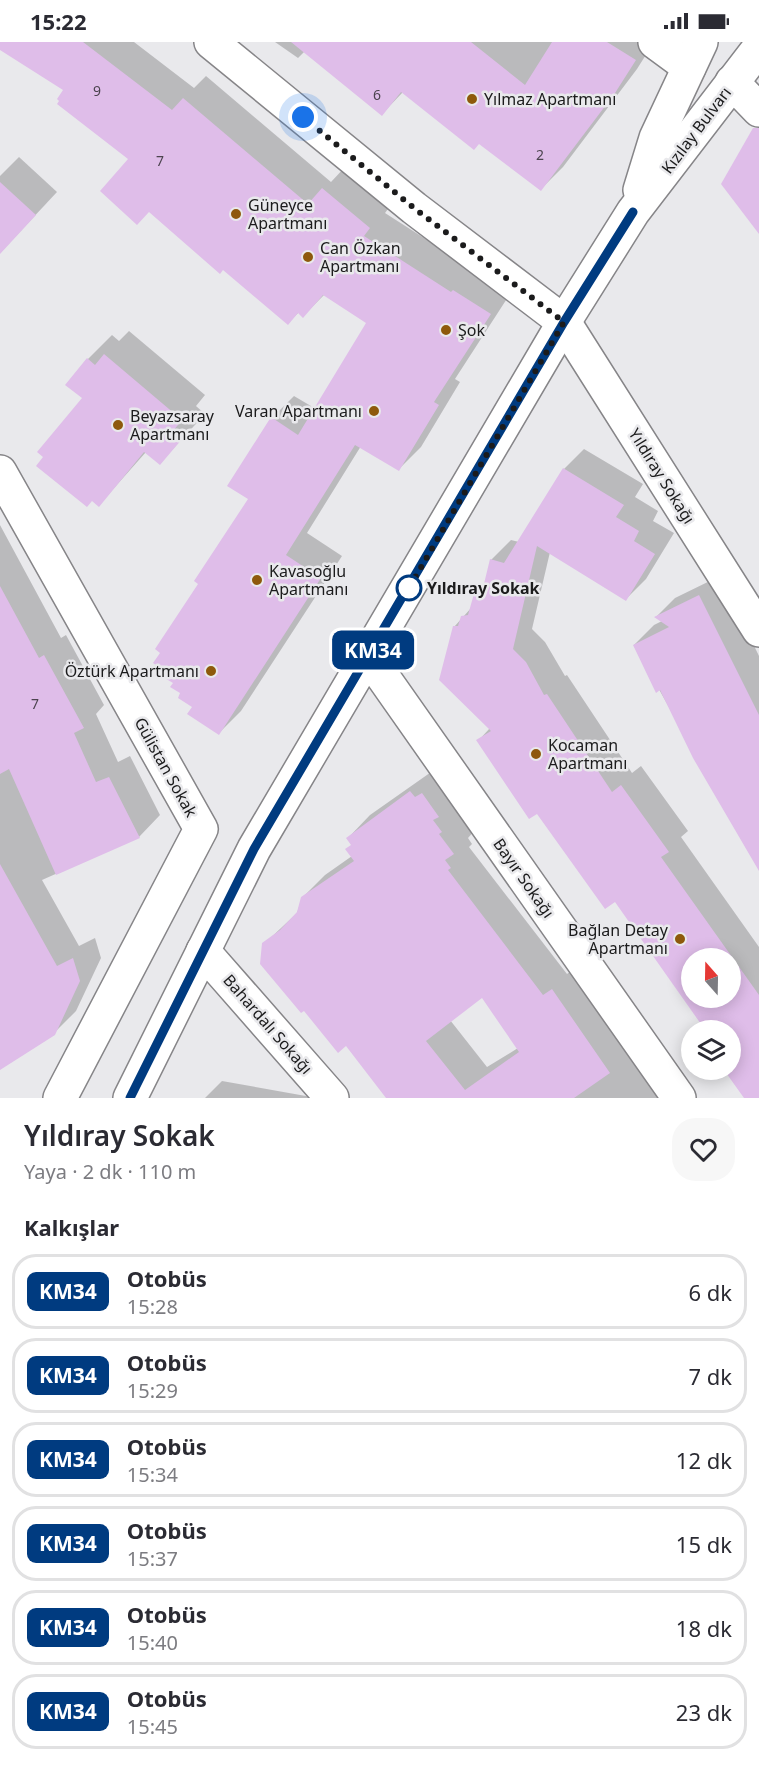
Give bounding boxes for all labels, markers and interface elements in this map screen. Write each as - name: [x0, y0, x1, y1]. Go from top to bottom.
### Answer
- text: 15:22: [30, 6, 87, 36]
- house number: 9: [93, 81, 101, 100]
- street label: Kızılay Bulvarı: [656, 82, 736, 178]
- house number: 6: [373, 85, 381, 104]
- place label: Yılmaz Apartmanı: [484, 88, 616, 110]
- marker: Yılmaz Apartmanı: [465, 92, 479, 106]
- your location: [288, 102, 318, 132]
- house number: 2: [536, 145, 544, 164]
- house number: 7: [156, 151, 164, 170]
- place label: Güneyce Apartmanı: [248, 194, 327, 234]
- marker: Güneyce Apartmanı: [229, 207, 243, 221]
- place label: Can Özkan Apartmanı: [320, 237, 401, 277]
- marker: Can Özkan Apartmanı: [301, 250, 315, 264]
- place label: Şok: [458, 319, 485, 341]
- marker: Şok: [439, 323, 453, 337]
- place label: Varan Apartmanı: [235, 400, 362, 422]
- marker: Varan Apartmanı: [367, 404, 381, 418]
- place label: Beyazsaray Apartmanı: [130, 405, 215, 445]
- marker: Beyazsaray Apartmanı: [111, 418, 125, 432]
- street label: Yıldıray Sokağı: [624, 424, 700, 528]
- place label: Kavasoğlu Apartmanı: [269, 560, 348, 600]
- marker: Kavasoğlu Apartmanı: [250, 573, 264, 587]
- marker: Yıldıray Sokak: [396, 575, 422, 601]
- place label: Yıldıray Sokak: [427, 577, 539, 599]
- line badge: KM34: [331, 630, 415, 670]
- text: KM34: [344, 636, 402, 664]
- place label: Öztürk Apartmanı: [65, 660, 199, 682]
- marker: Öztürk Apartmanı: [204, 664, 218, 678]
- house number: 7: [31, 694, 39, 713]
- street label: Gülistan Sokak: [130, 713, 203, 821]
- place label: Kocaman Apartmanı: [548, 734, 627, 774]
- marker: Kocaman Apartmanı: [529, 747, 543, 761]
- street label: Bayır Sokağı: [488, 834, 560, 922]
- place label: Bağlan Detay Apartmanı: [568, 919, 669, 959]
- marker: Bağlan Detay Apartmanı: [673, 932, 687, 946]
- north arrow: [681, 948, 741, 1008]
- map controls: [681, 948, 741, 1080]
- street label: Bahardalı Sokağı: [218, 969, 318, 1079]
- button: layers: [681, 1020, 741, 1080]
- text: Yıldıray Sokak: [24, 1116, 215, 1154]
- button: heart: [672, 1118, 735, 1181]
- text: Yaya · 2 dk · 110 m: [24, 1158, 196, 1185]
- text: Kalkışlar: [24, 1212, 119, 1242]
- text: Otobüs: [127, 1263, 207, 1293]
- text: KM34: [39, 1277, 97, 1305]
- text: 6 dk: [688, 1277, 732, 1307]
- text: 15:28: [127, 1293, 178, 1320]
- text: Otobüs: [127, 1347, 207, 1377]
- text: KM34: [39, 1361, 97, 1389]
- text: 7 dk: [688, 1361, 732, 1391]
- text: 15:29: [127, 1377, 178, 1404]
- text: Otobüs: [127, 1431, 207, 1461]
- text: KM34: [39, 1445, 97, 1473]
- text: 12 dk: [676, 1445, 732, 1475]
- text: 15:34: [127, 1461, 178, 1488]
- text: Otobüs: [127, 1515, 207, 1545]
- text: KM34: [39, 1529, 97, 1557]
- text: 15 dk: [676, 1529, 732, 1559]
- text: 15:37: [127, 1545, 178, 1572]
- text: Otobüs: [127, 1599, 207, 1629]
- text: KM34: [39, 1613, 97, 1641]
- text: 18 dk: [676, 1613, 732, 1643]
- text: 15:40: [127, 1629, 178, 1656]
- text: Otobüs: [127, 1683, 207, 1713]
- text: KM34: [39, 1697, 97, 1725]
- text: 23 dk: [676, 1697, 732, 1727]
- text: 15:45: [127, 1713, 178, 1740]

